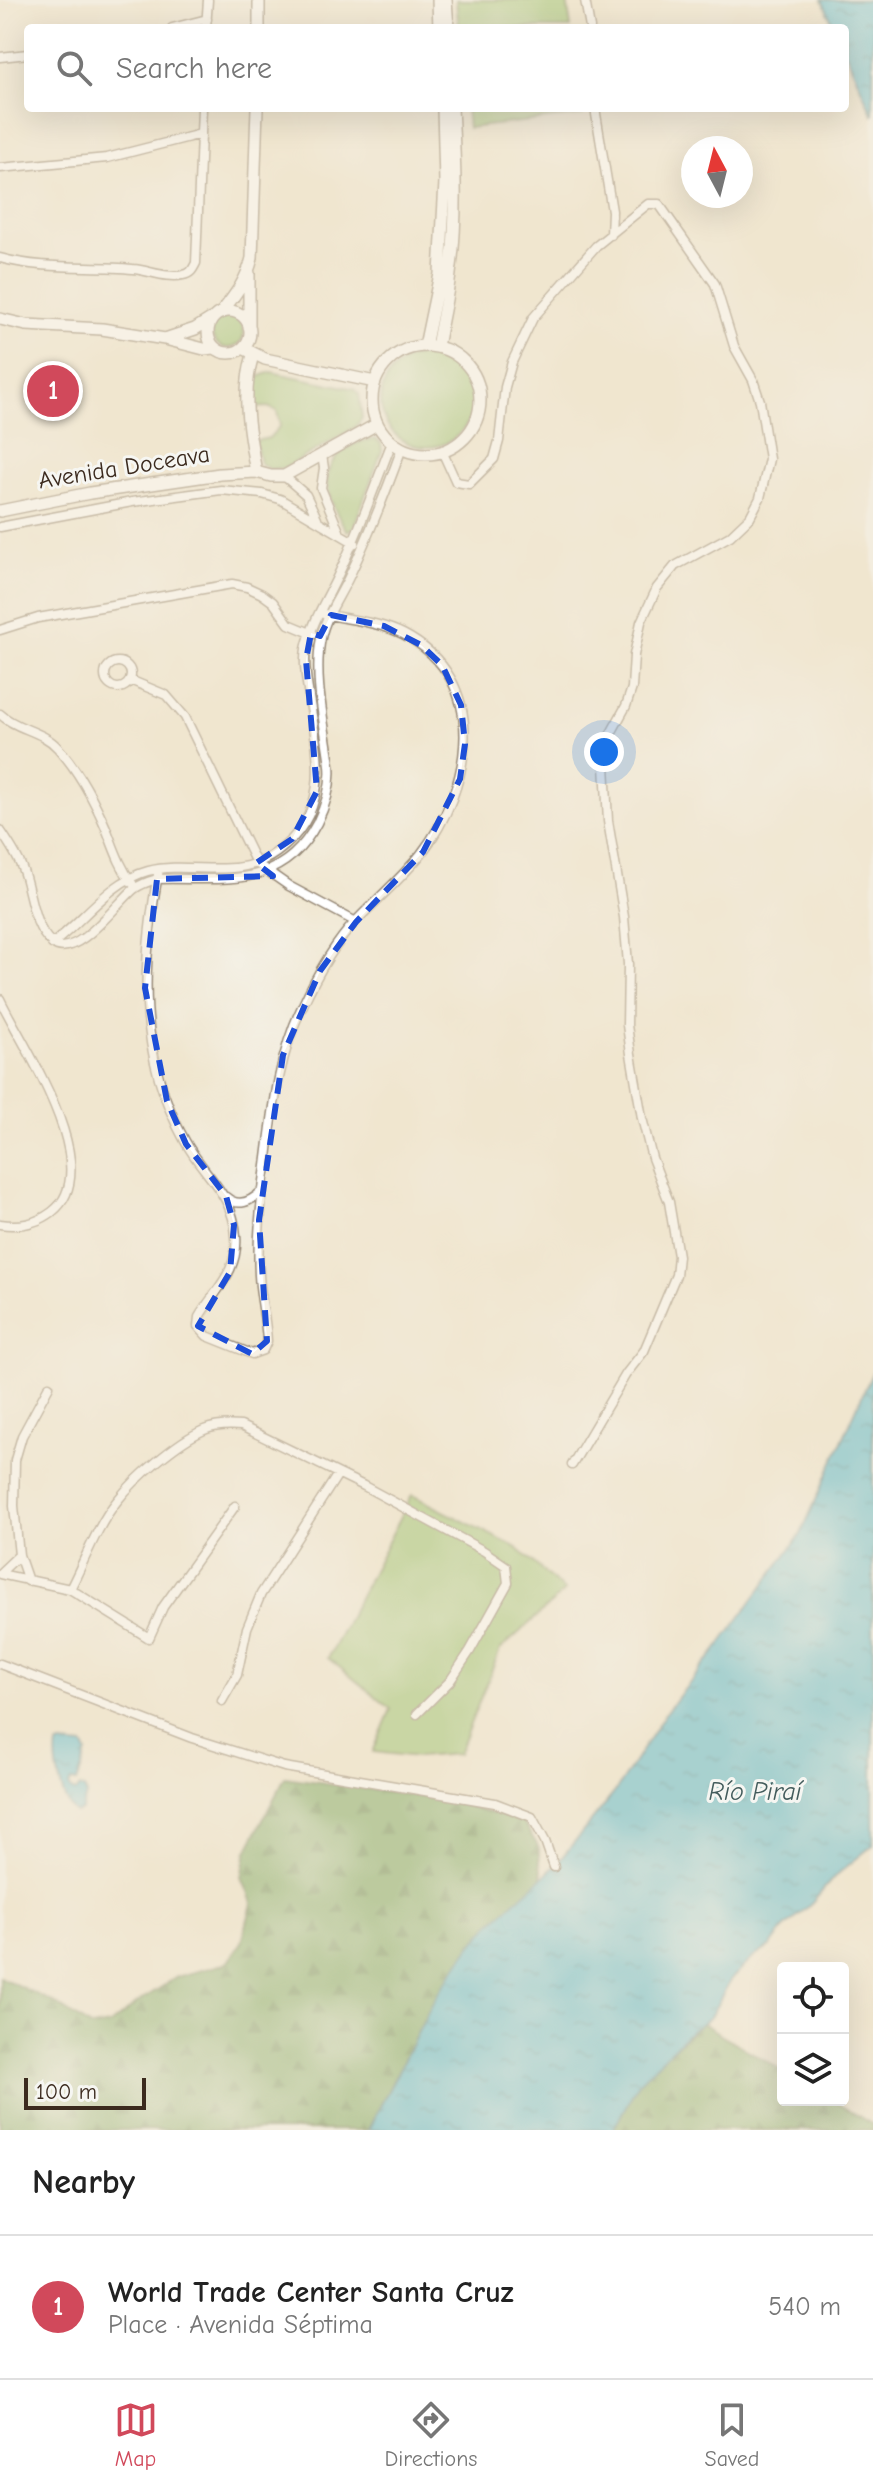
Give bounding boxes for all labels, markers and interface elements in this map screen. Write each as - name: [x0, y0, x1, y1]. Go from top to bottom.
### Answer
- search box: [24, 24, 849, 112]
- icon: search: [52, 46, 96, 90]
- text: Search here: [116, 51, 272, 86]
- north arrow: [681, 136, 753, 208]
- pin: 1: [27, 361, 79, 421]
- street label: Avenida Doceava: [36, 440, 212, 494]
- your location: [584, 732, 624, 772]
- water label: Río Piraí: [709, 1777, 805, 1807]
- map controls: [777, 1962, 849, 2106]
- button: locate: [777, 1962, 849, 2034]
- button: layers: [777, 2034, 849, 2106]
- scale bar: [24, 2074, 146, 2110]
- text: 100 m: [36, 2079, 97, 2105]
- text: Nearby: [32, 2162, 135, 2202]
- text: World Trade Center Santa Cruz: [108, 2275, 514, 2310]
- text: 1: [53, 2292, 63, 2322]
- text: 540 m: [768, 2292, 841, 2322]
- text: Place · Avenida Séptima: [108, 2310, 373, 2340]
- tab: Map: [114, 2398, 158, 2472]
- tab: Directions: [385, 2398, 478, 2472]
- tab: Saved: [705, 2398, 759, 2472]

